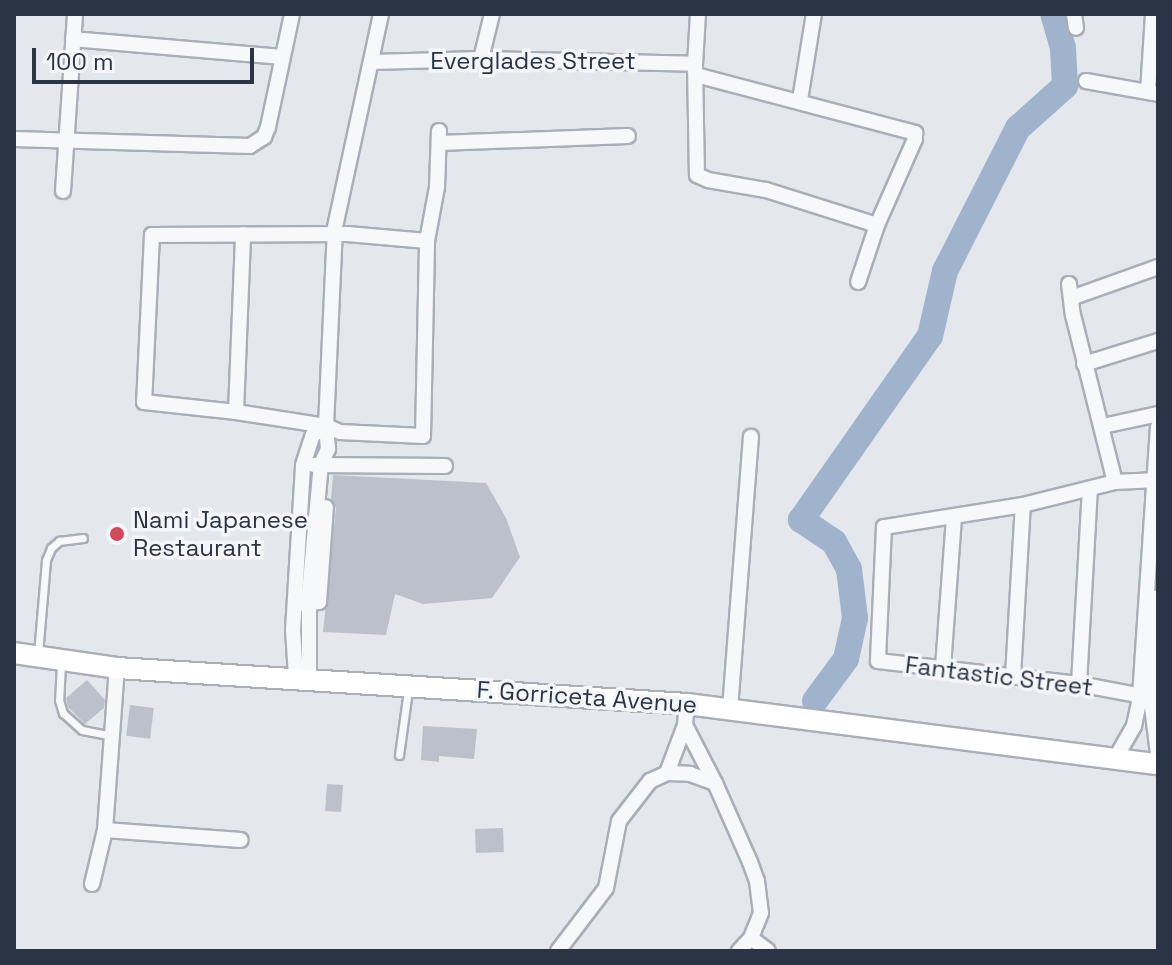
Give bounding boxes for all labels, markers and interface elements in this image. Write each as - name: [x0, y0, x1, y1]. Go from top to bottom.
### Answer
- scale bar: [36, 32, 258, 82]
- text: 100 m: [46, 46, 114, 77]
- street label: Everglades Street: [430, 47, 636, 75]
- place label: Nami Japanese Restaurant: [133, 506, 308, 562]
- marker: Nami Japanese Restaurant: [108, 525, 126, 543]
- street label: Fantastic Street: [904, 650, 1094, 702]
- street label: F. Gorriceta Avenue: [475, 675, 699, 719]

